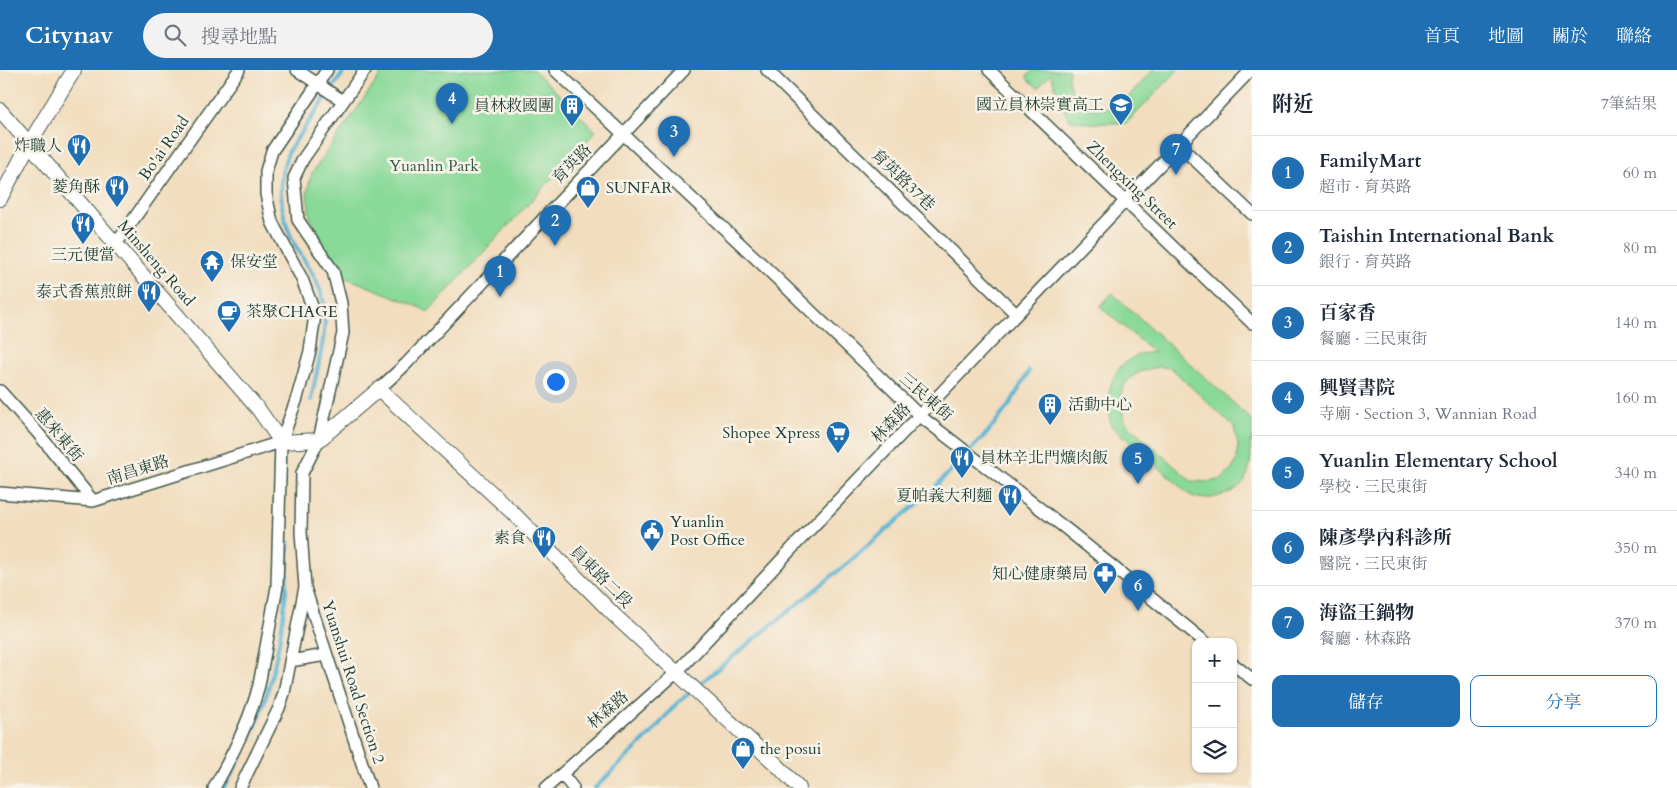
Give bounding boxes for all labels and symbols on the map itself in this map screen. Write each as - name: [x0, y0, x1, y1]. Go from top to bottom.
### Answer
- pin: 4: [436, 83, 468, 124]
- school or university icon: 國立員林崇實高工: [1108, 92, 1134, 126]
- building icon: 員林救國團: [559, 93, 585, 127]
- place label: 國立員林崇實高工: [976, 94, 1104, 116]
- place label: 員林救國團: [474, 95, 554, 117]
- street label: Bo'ai Road: [134, 111, 195, 185]
- pin: 3: [658, 116, 690, 157]
- restaurant icon: 炸職人: [66, 133, 92, 167]
- pin: 7: [1160, 134, 1192, 175]
- place label: 炸職人: [14, 135, 62, 157]
- street label: Zhengxing Street: [1082, 136, 1182, 234]
- street label: 育英路: [547, 139, 597, 189]
- street label: 育英路37巷: [866, 144, 940, 216]
- park label: Yuanlin Park: [389, 155, 479, 177]
- restaurant icon: 菱角酥: [104, 174, 130, 208]
- shop icon: SUNFAR: [575, 175, 601, 209]
- place label: 菱角酥: [52, 176, 100, 198]
- place label: SUNFAR: [606, 177, 672, 199]
- pin: 2: [539, 205, 571, 246]
- restaurant icon: 三元便當: [70, 211, 96, 245]
- street label: Minsheng Road: [112, 215, 200, 311]
- place label: 三元便當: [51, 244, 115, 266]
- temple icon: 保安堂: [199, 249, 225, 283]
- place label: 保安堂: [230, 251, 278, 273]
- pin: 1: [484, 256, 516, 297]
- restaurant icon: 泰式香蕉煎餅: [136, 279, 162, 313]
- place label: 泰式香蕉煎餅: [36, 281, 132, 303]
- cafe icon: 茶聚CHAGE: [216, 299, 242, 333]
- place label: 茶聚CHAGE: [246, 301, 338, 323]
- street label: 三民東街: [895, 368, 957, 426]
- your location: [543, 369, 569, 395]
- building icon: 活動中心: [1037, 392, 1063, 426]
- place label: 活動中心: [1068, 394, 1132, 416]
- street label: 林森路: [866, 398, 916, 448]
- street label: 惠來東街: [30, 403, 88, 467]
- supermarket icon: Shopee Xpress: [825, 420, 851, 454]
- place label: Shopee Xpress: [722, 422, 820, 444]
- pin: 5: [1122, 443, 1154, 484]
- restaurant icon: 員林辛北門爌肉飯: [949, 445, 975, 479]
- place label: 員林辛北門爌肉飯: [980, 447, 1108, 469]
- street label: 南昌東路: [104, 450, 172, 490]
- restaurant icon: 夏帕義大利麵: [997, 483, 1023, 517]
- place label: 夏帕義大利麵: [896, 485, 992, 507]
- place label: Yuanlin Post Office: [670, 511, 745, 551]
- public building icon: Yuanlin Post Office: [639, 518, 665, 552]
- restaurant icon: 素食: [531, 525, 557, 559]
- place label: 素食: [494, 527, 526, 549]
- street label: 員東路二段: [565, 541, 637, 613]
- pharmacy icon: 知心健康藥局: [1092, 561, 1118, 595]
- place label: 知心健康藥局: [992, 563, 1088, 585]
- pin: 6: [1122, 570, 1154, 611]
- street label: Yuanshui Road Section 2: [316, 598, 390, 766]
- street label: 林森路: [583, 686, 633, 734]
- shop icon: the posui: [730, 736, 756, 770]
- place label: the posui: [760, 738, 822, 760]

